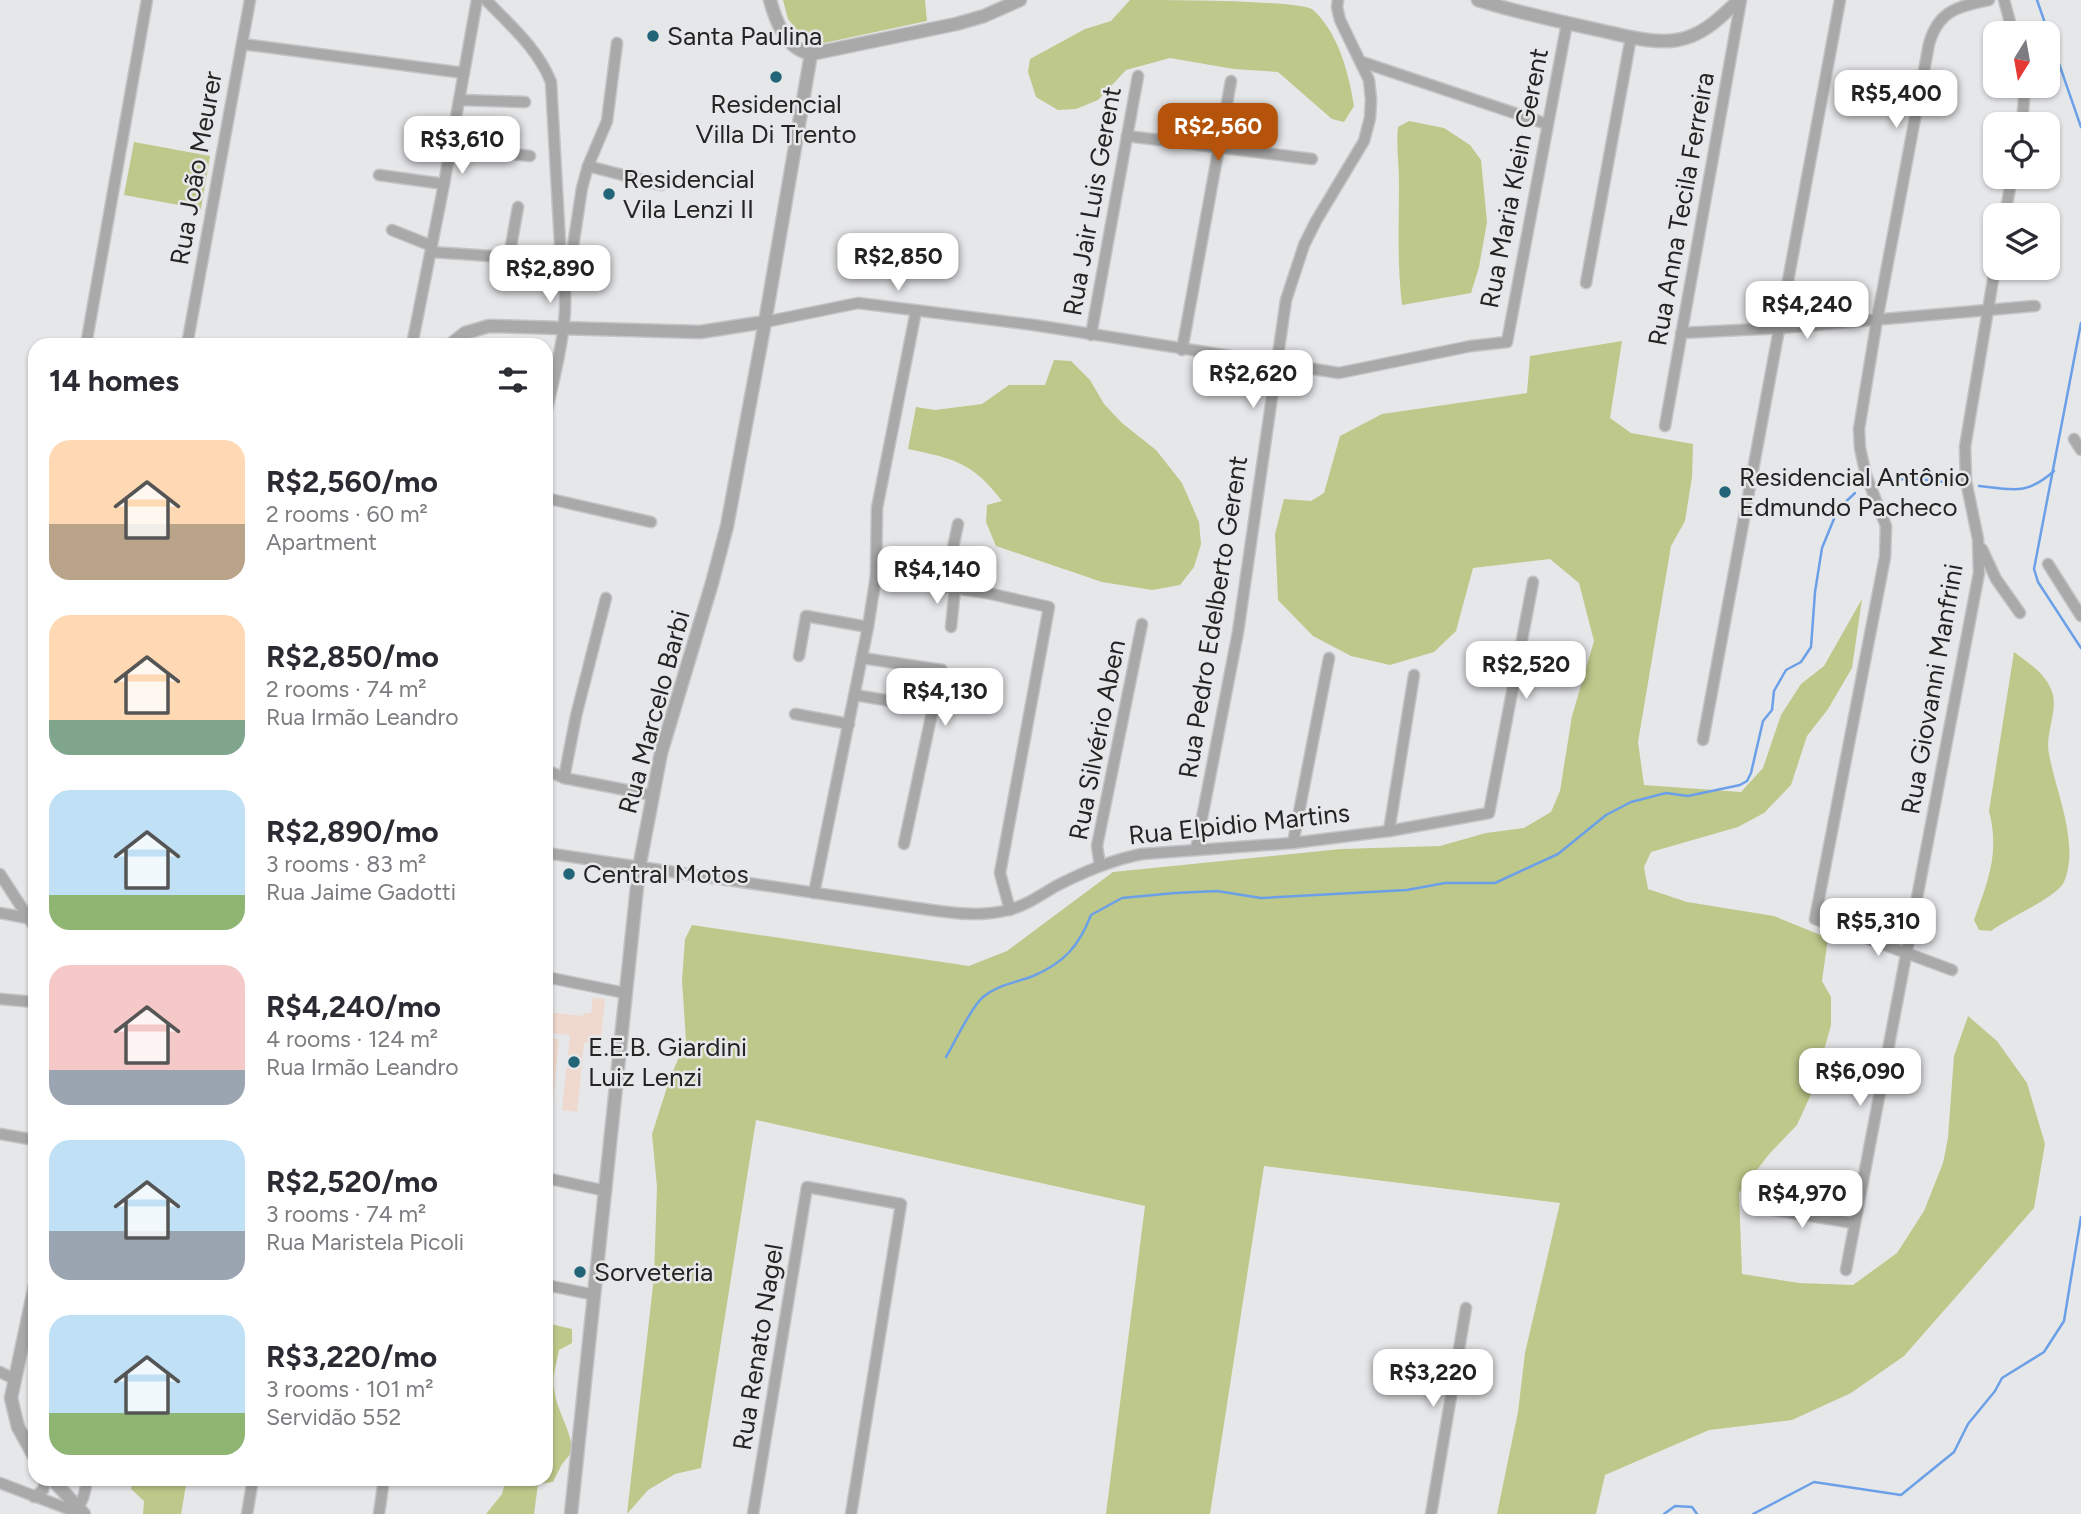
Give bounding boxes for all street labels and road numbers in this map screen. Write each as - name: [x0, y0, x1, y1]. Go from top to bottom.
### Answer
- street label: Rua Maria Klein Gerent: [1473, 45, 1555, 311]
- street label: Rua João Meurer: [163, 68, 229, 267]
- street label: Rua Anna Tecila Ferreira: [1641, 70, 1721, 348]
- street label: Rua Jair Luis Gerent: [1056, 84, 1128, 318]
- street label: Rua Pedro Edelberto Gerent: [1172, 453, 1254, 781]
- street label: Rua Giovanni Manfrini: [1894, 561, 1970, 817]
- street label: Rua Marcelo Barbi: [611, 607, 697, 817]
- street label: Rua Silvério Aben: [1062, 637, 1132, 843]
- street label: Rua Elpidio Martins: [1127, 796, 1351, 852]
- street label: Rua Renato Nagel: [726, 1242, 790, 1452]

